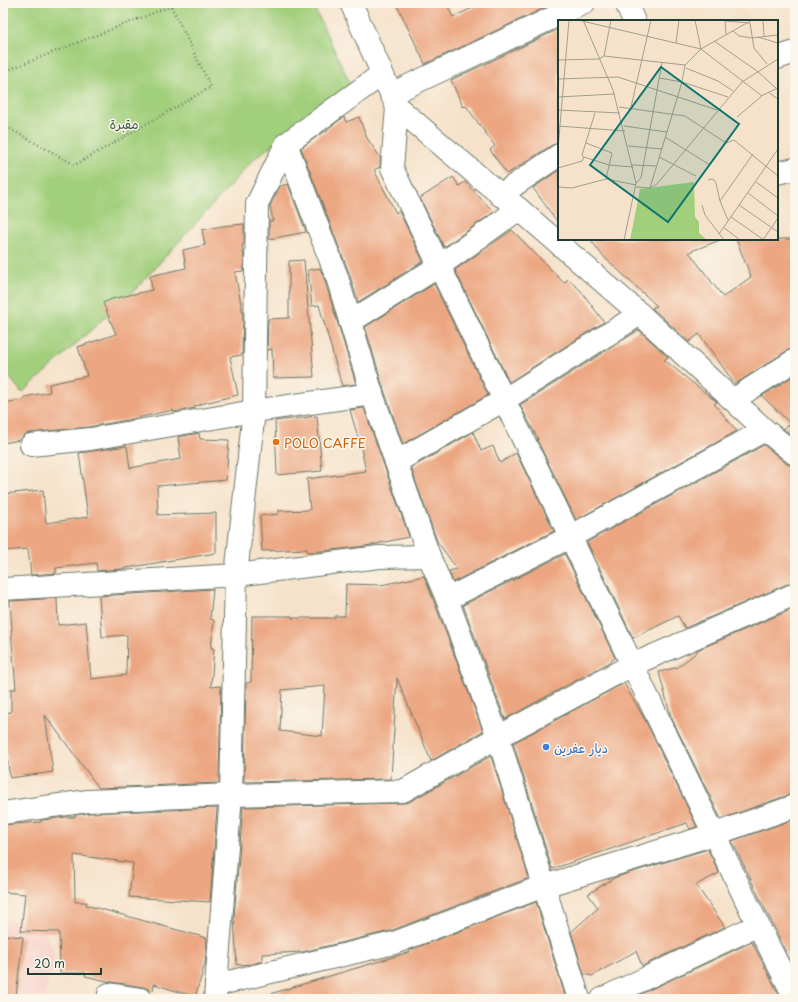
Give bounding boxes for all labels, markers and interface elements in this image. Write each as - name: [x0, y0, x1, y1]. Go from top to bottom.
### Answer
- inset map: [558, 20, 778, 240]
- park label: مقبرة: [109, 114, 139, 133]
- place label: POLO CAFFE: [284, 433, 366, 452]
- marker: POLO CAFFE: [271, 437, 281, 447]
- place label: ديار عفرين: [554, 738, 608, 757]
- marker: ديار عفرين: [541, 742, 551, 752]
- scale bar: [28, 950, 101, 976]
- text: 20 m: [34, 954, 65, 972]

